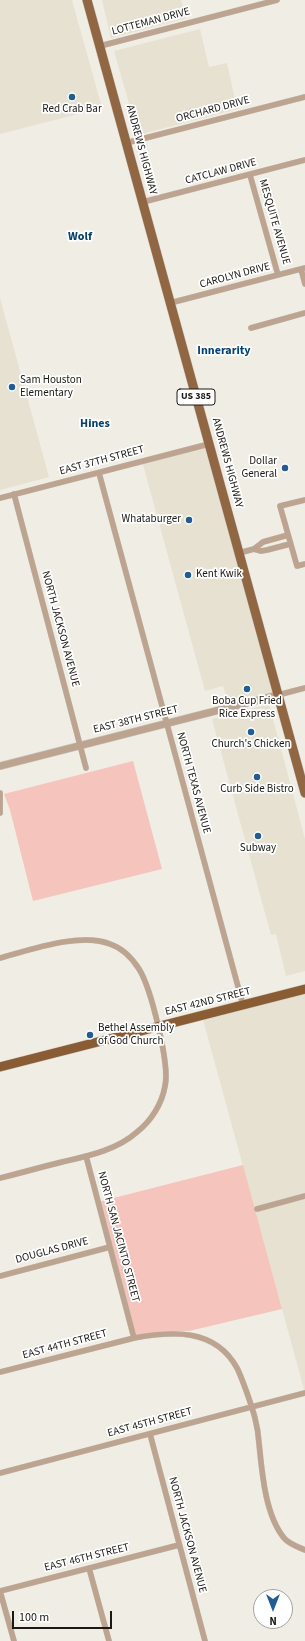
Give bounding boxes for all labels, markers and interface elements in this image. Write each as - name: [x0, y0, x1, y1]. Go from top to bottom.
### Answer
- street label: LOTTEMAN DRIVE: [110, 5, 192, 39]
- marker: Red Crab Bar: [67, 92, 77, 102]
- street label: ORCHARD DRIVE: [175, 94, 251, 126]
- place label: Red Crab Bar: [42, 103, 102, 117]
- street label: ANDREWS HIGHWAY: [123, 104, 159, 196]
- street label: CATCLAW DRIVE: [184, 156, 258, 188]
- street label: MESQUITE AVENUE: [256, 178, 292, 266]
- district label: Wolf: [68, 230, 92, 244]
- street label: CAROLYN DRIVE: [198, 260, 272, 292]
- district label: Innerarity: [197, 344, 251, 358]
- place label: Sam Houston Elementary: [20, 374, 82, 400]
- marker: Sam Houston Elementary: [7, 382, 17, 392]
- road number: US 385: [177, 389, 215, 405]
- district label: Hines: [80, 417, 110, 431]
- street label: ANDREWS HIGHWAY: [209, 417, 245, 509]
- street label: EAST 37TH STREET: [58, 443, 146, 479]
- place label: Dollar General: [241, 455, 277, 481]
- marker: Dollar General: [280, 463, 290, 473]
- place label: Whataburger: [122, 513, 181, 527]
- marker: Whataburger: [184, 515, 194, 525]
- place label: Kent Kwik: [196, 568, 242, 582]
- street label: NORTH JACKSON AVENUE: [38, 570, 82, 688]
- marker: Kent Kwik: [183, 570, 193, 580]
- marker: Boba Cup Fried Rice Express: [242, 684, 252, 694]
- place label: Boba Cup Fried Rice Express: [212, 695, 282, 721]
- street label: EAST 38TH STREET: [92, 703, 180, 737]
- marker: Church's Chicken: [246, 727, 256, 737]
- street label: NORTH TEXAS AVENUE: [173, 731, 213, 835]
- place label: Church's Chicken: [212, 738, 290, 752]
- marker: Curb Side Bistro: [252, 772, 262, 782]
- place label: Curb Side Bistro: [220, 783, 294, 797]
- marker: Subway: [253, 831, 263, 841]
- place label: Subway: [240, 842, 276, 856]
- street label: EAST 42ND STREET: [164, 985, 252, 1019]
- place label: Bethel Assembly of God Church: [98, 1022, 174, 1048]
- marker: Bethel Assembly of God Church: [85, 1030, 95, 1040]
- street label: NORTH SAN JACINTO STREET: [94, 1170, 142, 1304]
- street label: DOUGLAS DRIVE: [14, 1235, 90, 1267]
- street label: EAST 44TH STREET: [21, 1327, 109, 1363]
- street label: EAST 45TH STREET: [106, 1405, 194, 1441]
- street label: NORTH JACKSON AVENUE: [165, 1476, 209, 1594]
- street label: EAST 46TH STREET: [43, 1541, 131, 1575]
- north arrow: [253, 1589, 293, 1629]
- scale bar: [14, 1603, 114, 1629]
- text: 100 m: [19, 1609, 49, 1626]
- text: N: [269, 1613, 277, 1628]

